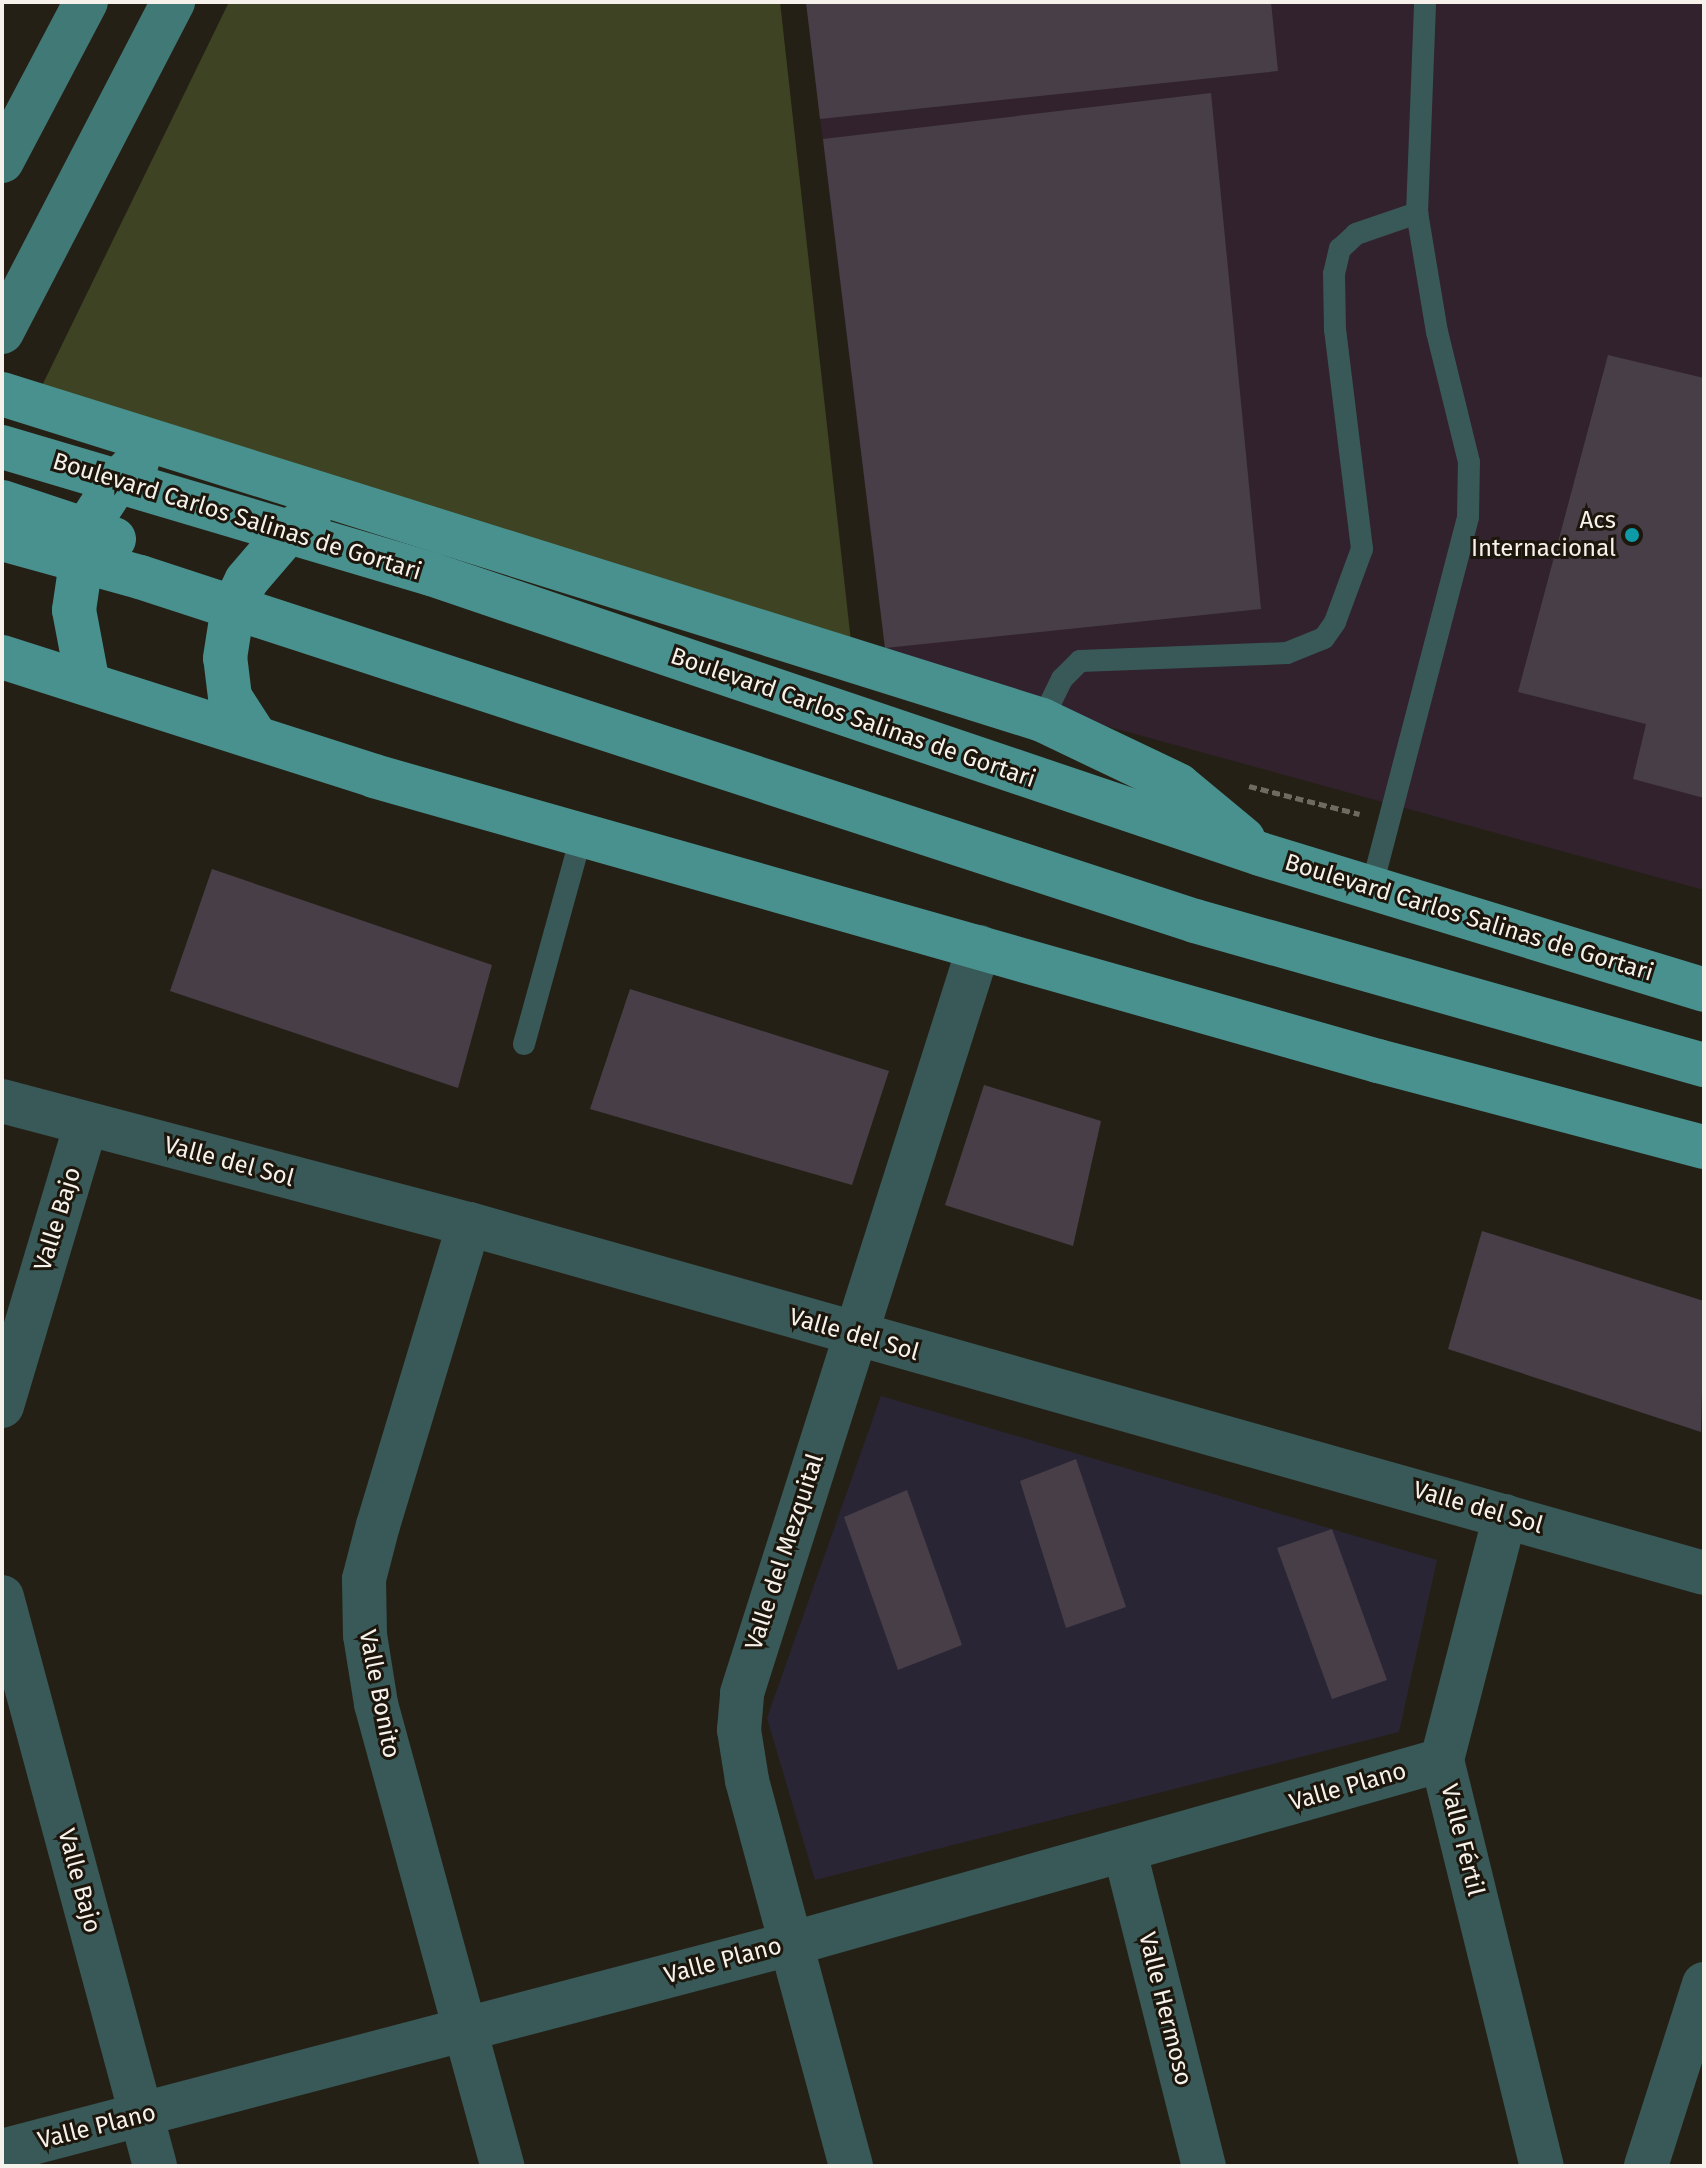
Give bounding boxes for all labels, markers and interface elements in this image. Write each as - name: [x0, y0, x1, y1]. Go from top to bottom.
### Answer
- street label: Boulevard Carlos Salinas de Gortari: [49, 447, 425, 587]
- place label: Acs Internacional: [1471, 507, 1616, 563]
- marker: Acs Internacional: [1623, 526, 1641, 544]
- street label: Boulevard Carlos Salinas de Gortari: [667, 642, 1039, 794]
- street label: Boulevard Carlos Salinas de Gortari: [1281, 848, 1657, 988]
- street label: Valle del Sol: [161, 1131, 297, 1193]
- street label: Valle Bajo: [29, 1164, 87, 1274]
- street label: Valle del Sol: [786, 1303, 922, 1367]
- street label: Valle del Mezquital: [740, 1450, 830, 1654]
- street label: Valle del Sol: [1410, 1476, 1546, 1540]
- street label: Valle Bonito: [352, 1627, 406, 1761]
- street label: Valle Plano: [1286, 1757, 1410, 1817]
- street label: Valle Fértil: [1434, 1781, 1490, 1899]
- street label: Valle Bajo: [51, 1826, 107, 1936]
- street label: Valle Hermoso: [1132, 1929, 1198, 2089]
- street label: Valle Plano: [661, 1932, 785, 1990]
- street label: Valle Plano: [35, 2098, 159, 2156]

